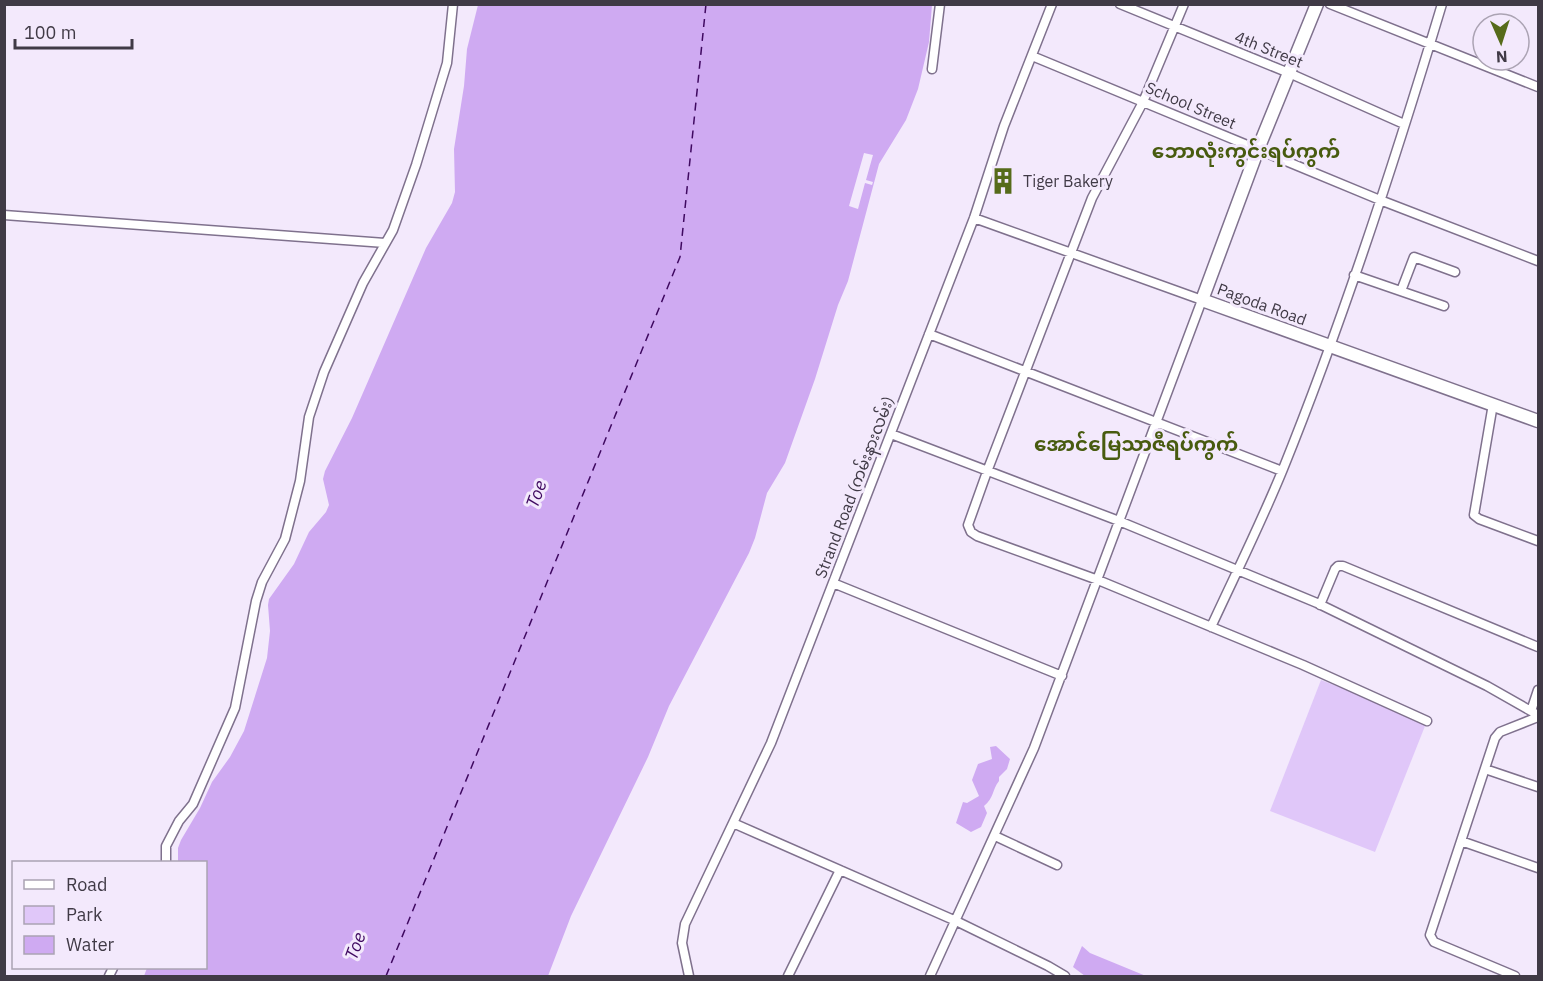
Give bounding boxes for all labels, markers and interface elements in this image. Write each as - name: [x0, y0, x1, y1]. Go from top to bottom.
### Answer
- scale bar: [15, 12, 132, 50]
- north arrow: [1471, 12, 1531, 72]
- text: 100 m: [24, 21, 76, 44]
- street label: 4th Street: [1232, 26, 1306, 72]
- text: N: [1495, 47, 1508, 67]
- street label: School Street: [1143, 77, 1239, 133]
- district label: ဘောလုံးကွင်းရပ်ကွက်: [1152, 137, 1340, 167]
- building icon: Tiger Bakery: [988, 166, 1018, 196]
- place label: Tiger Bakery: [1023, 171, 1113, 191]
- street label: Pagoda Road: [1215, 279, 1309, 329]
- street label: Strand Road (ကမ်းနားလမ်း): [809, 393, 902, 582]
- district label: အောင်မြေသာဇီရပ်ကွက်: [1034, 430, 1238, 460]
- water label: Toe: [520, 477, 552, 511]
- legend: [12, 861, 207, 969]
- text: Road: [66, 873, 107, 896]
- text: Park: [66, 903, 103, 926]
- water label: Toe: [339, 929, 371, 963]
- text: Water: [66, 933, 115, 956]

